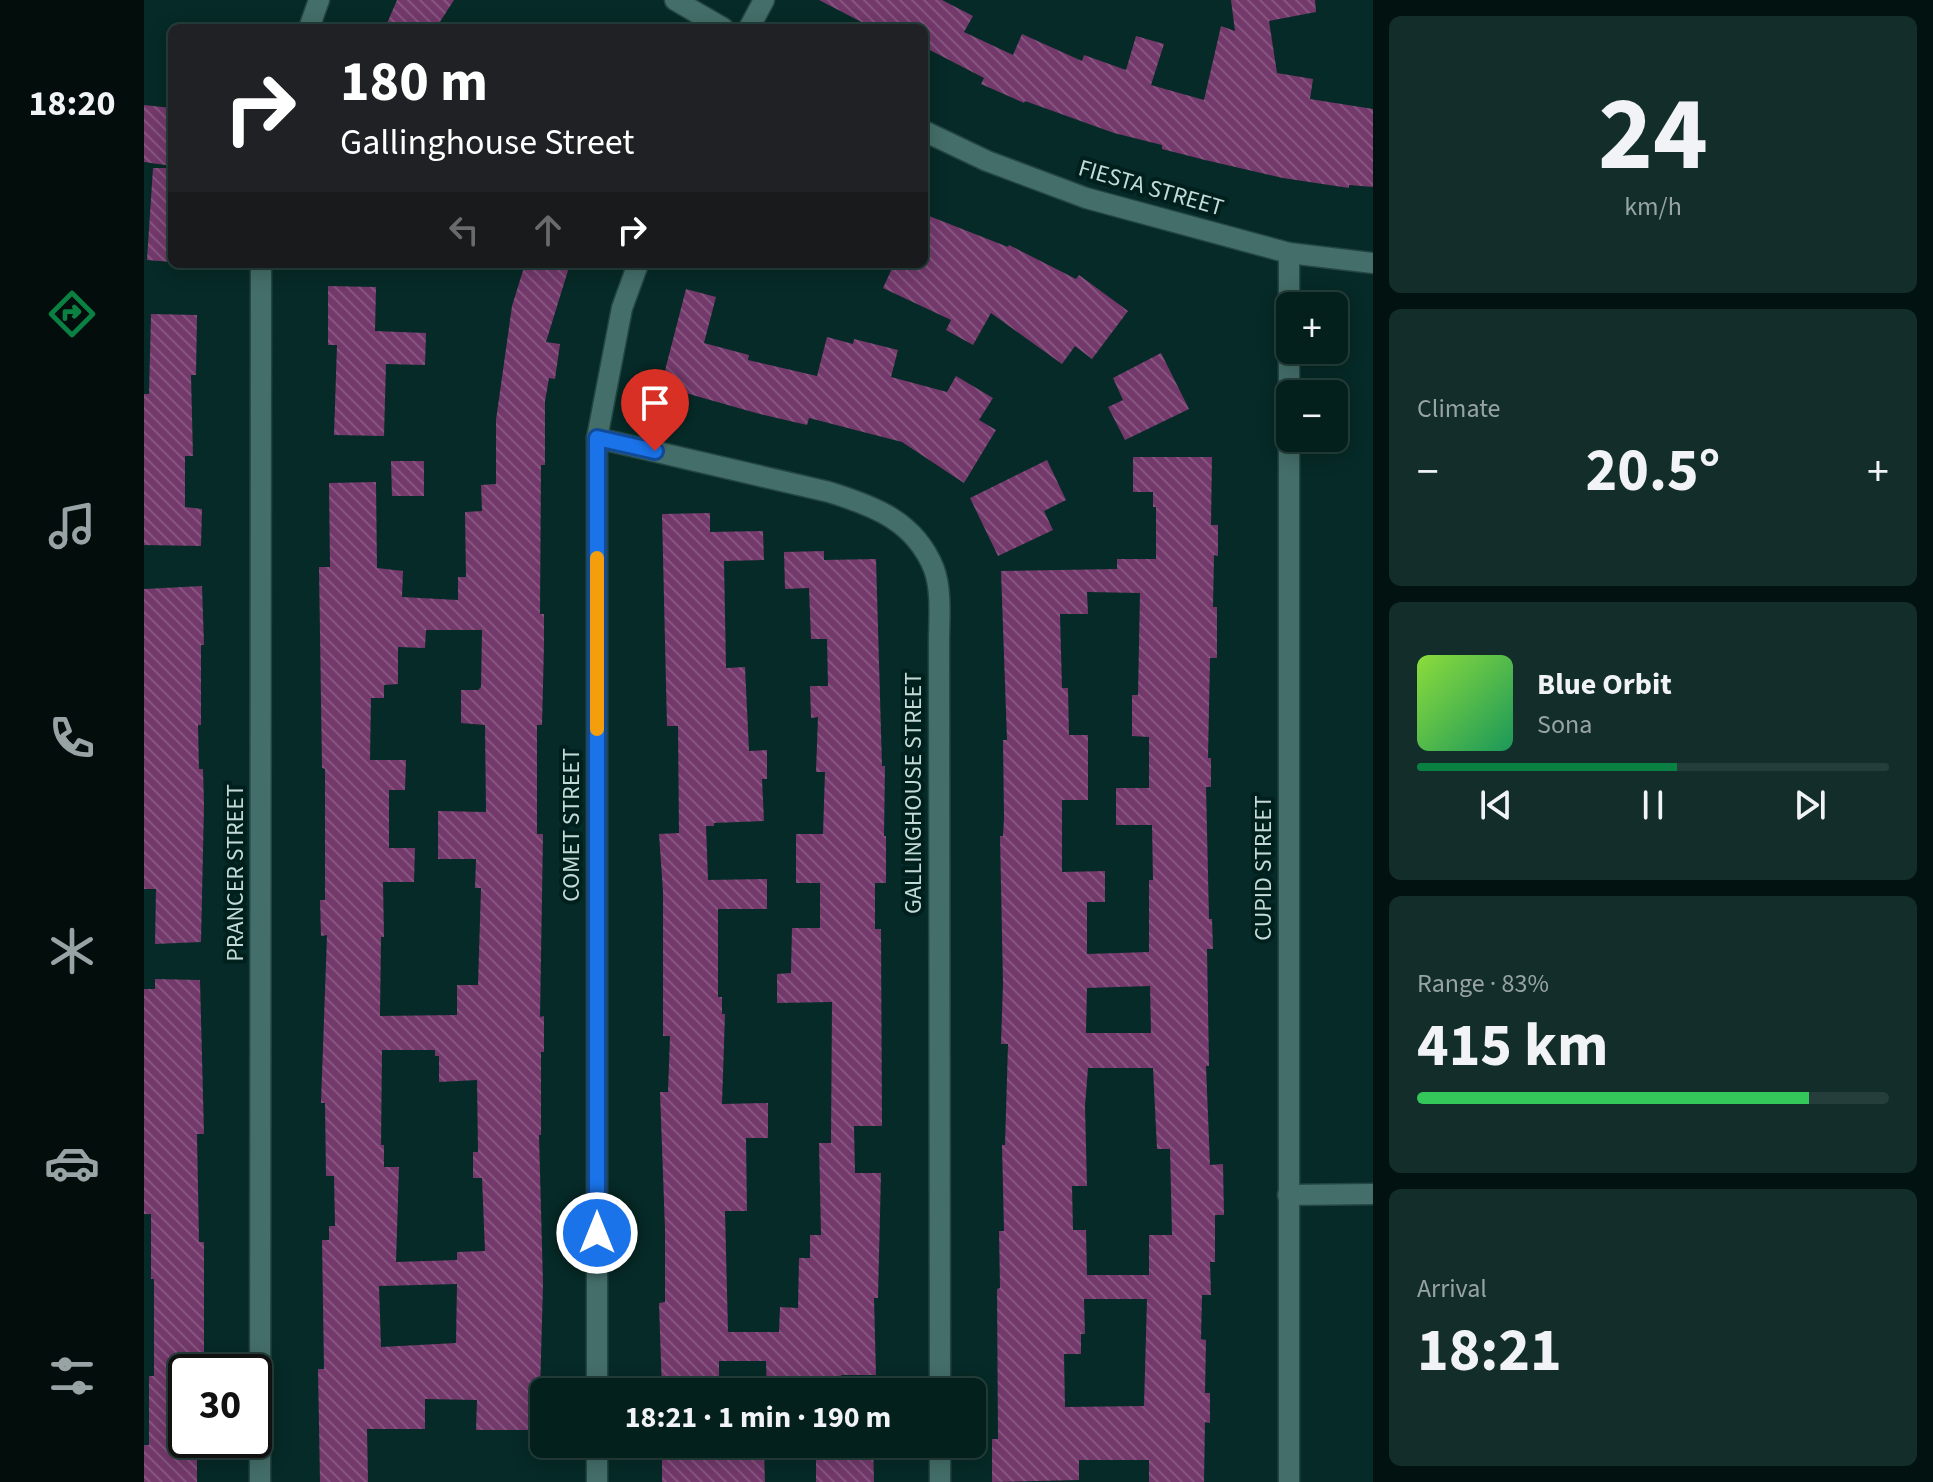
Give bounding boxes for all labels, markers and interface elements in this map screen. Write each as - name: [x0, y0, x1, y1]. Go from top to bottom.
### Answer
- text: 180 m: [340, 43, 488, 122]
- icon: right: [208, 56, 312, 160]
- text: 24: [1598, 62, 1708, 210]
- text: 18:20: [29, 78, 115, 129]
- text: Gallinghouse Street: [340, 117, 634, 168]
- street label: FIESTA STREET: [1074, 151, 1228, 226]
- text: km/h: [1624, 188, 1682, 225]
- icon: left: [442, 208, 486, 252]
- icon: ahead: [526, 208, 570, 252]
- icon: right: [610, 208, 654, 252]
- icon: directions: [44, 286, 100, 342]
- map controls: [1276, 292, 1348, 452]
- button: +: [1276, 292, 1348, 364]
- pin: [621, 369, 689, 451]
- button: −: [1276, 380, 1348, 452]
- icon: arrive: [633, 381, 677, 425]
- text: Climate: [1417, 390, 1501, 427]
- text: 20.5°: [1586, 429, 1720, 514]
- text: −: [1417, 441, 1439, 504]
- text: +: [1867, 441, 1889, 504]
- icon: music: [44, 498, 100, 554]
- text: Blue Orbit: [1537, 663, 1672, 706]
- street label: GALLINGHOUSE STREET: [896, 672, 931, 914]
- text: Sona: [1537, 706, 1592, 743]
- icon: phone: [44, 710, 100, 766]
- street label: COMET STREET: [554, 748, 589, 902]
- icon: previous: [1474, 783, 1518, 827]
- icon: pause: [1631, 783, 1675, 827]
- icon: next: [1788, 783, 1832, 827]
- street label: PRANCER STREET: [218, 784, 253, 962]
- street label: CUPID STREET: [1246, 795, 1281, 941]
- icon: climate: [44, 923, 100, 979]
- text: Range · 83%: [1417, 965, 1549, 1002]
- text: 415 km: [1417, 1004, 1608, 1089]
- icon: car: [44, 1135, 100, 1191]
- position arrow: [555, 1191, 639, 1275]
- text: Arrival: [1417, 1270, 1487, 1307]
- text: 18:21: [1417, 1309, 1562, 1394]
- icon: filters: [44, 1348, 100, 1404]
- speed limit sign: 30: [168, 1354, 272, 1458]
- text: 18:21 · 1 min · 190 m: [625, 1396, 891, 1439]

